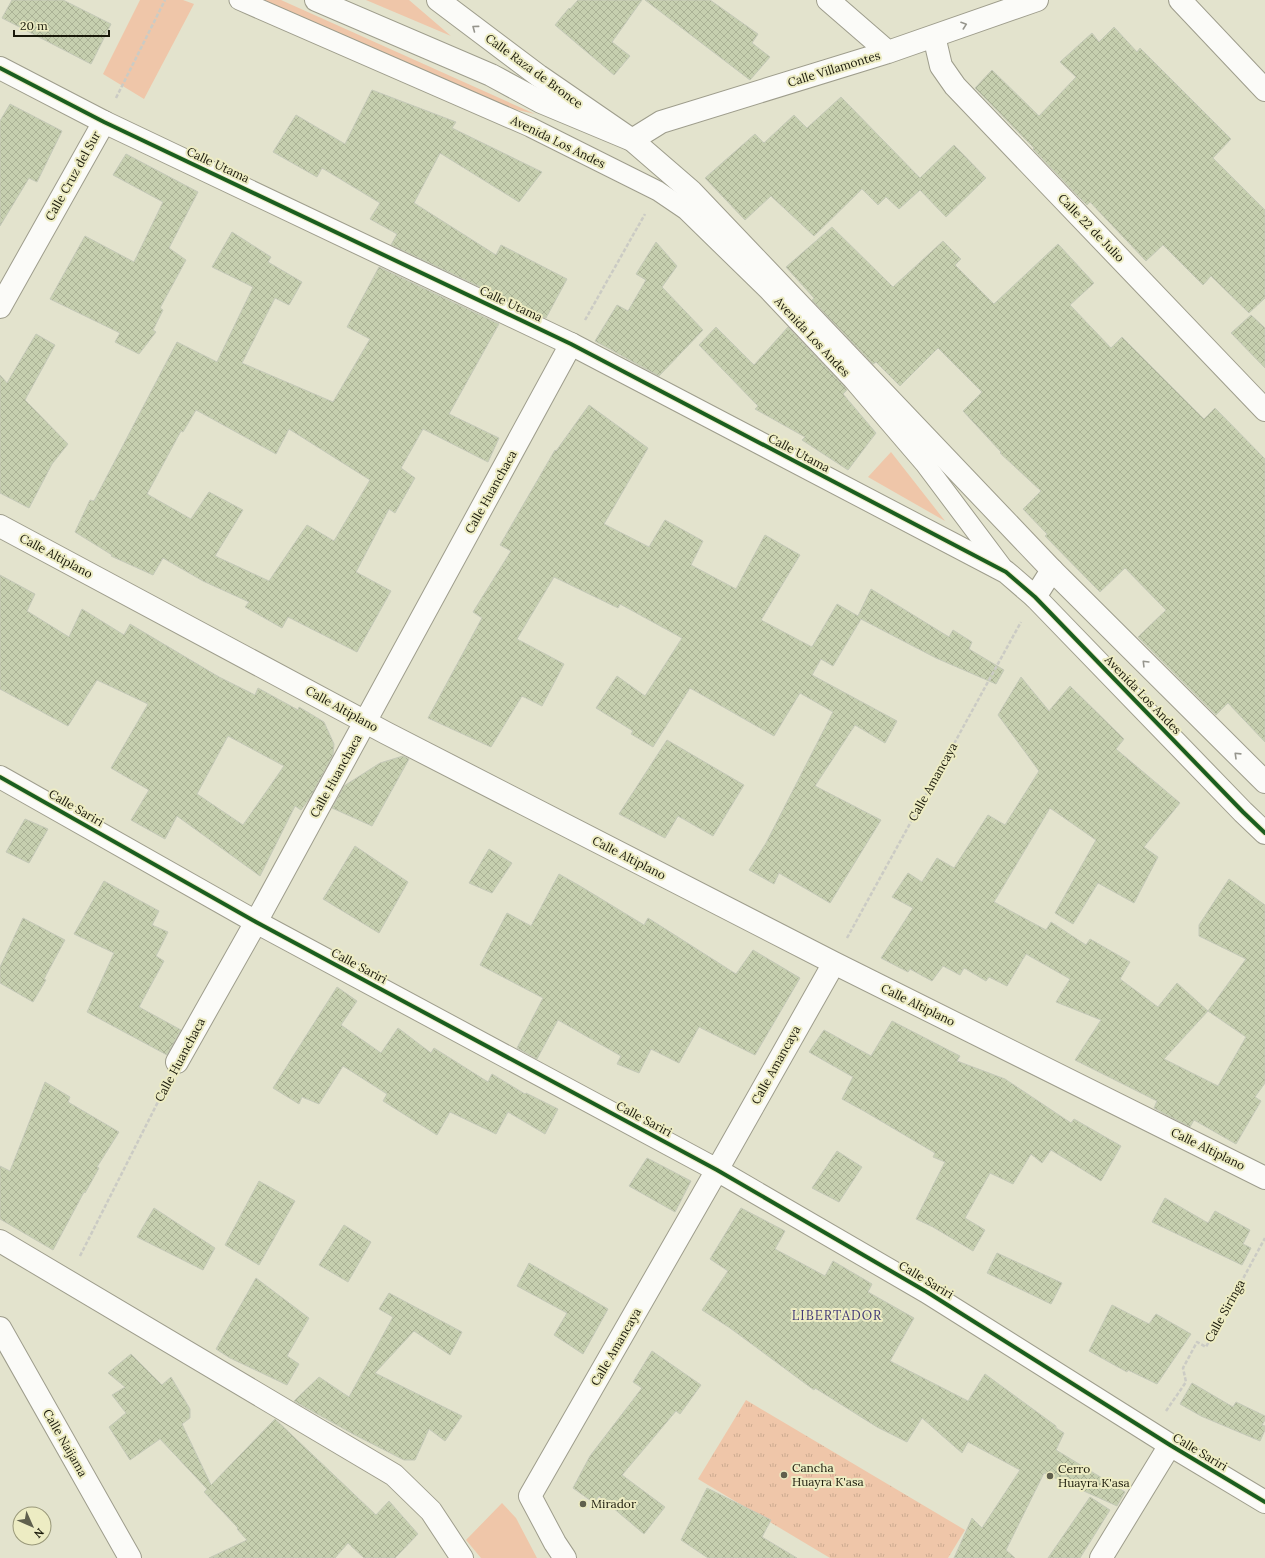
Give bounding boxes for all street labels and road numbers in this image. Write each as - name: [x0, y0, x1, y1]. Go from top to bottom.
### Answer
- street label: Calle Raza de Bronce: [483, 30, 586, 111]
- street label: Calle Villamontes: [786, 47, 882, 90]
- street label: Avenida Los Andes: [507, 112, 608, 171]
- street label: Calle Cruz del Sur: [42, 128, 104, 223]
- street label: Calle Utama: [184, 143, 252, 186]
- street label: Calle 22 de Julio: [1055, 190, 1128, 265]
- street label: Calle Utama: [477, 282, 545, 325]
- street label: Avenida Los Andes: [771, 293, 853, 380]
- street label: Calle Utama: [766, 430, 833, 475]
- street label: Calle Huanchaca: [461, 448, 520, 536]
- street label: Calle Altiplano: [17, 530, 95, 581]
- street label: Avenida Los Andes: [1101, 651, 1185, 737]
- street label: Calle Altiplano: [303, 682, 381, 735]
- street label: Calle Huanchaca: [306, 732, 365, 820]
- street label: Calle Amancaya: [905, 740, 960, 824]
- street label: Calle Sariri: [46, 786, 106, 829]
- street label: Calle Altiplano: [590, 833, 668, 883]
- street label: Calle Sariri: [329, 945, 390, 986]
- street label: Calle Altiplano: [879, 980, 958, 1029]
- street label: Calle Huanchaca: [151, 1015, 208, 1104]
- street label: Calle Amancaya: [748, 1023, 803, 1107]
- street label: Calle Sariri: [614, 1098, 675, 1139]
- street label: Calle Altiplano: [1169, 1124, 1248, 1173]
- street label: Calle Sariri: [896, 1257, 956, 1302]
- street label: Calle Siringa: [1201, 1277, 1248, 1345]
- street label: Calle Amancaya: [587, 1305, 644, 1388]
- street label: Calle Naijama: [40, 1406, 91, 1479]
- street label: Calle Sariri: [1170, 1429, 1230, 1474]

